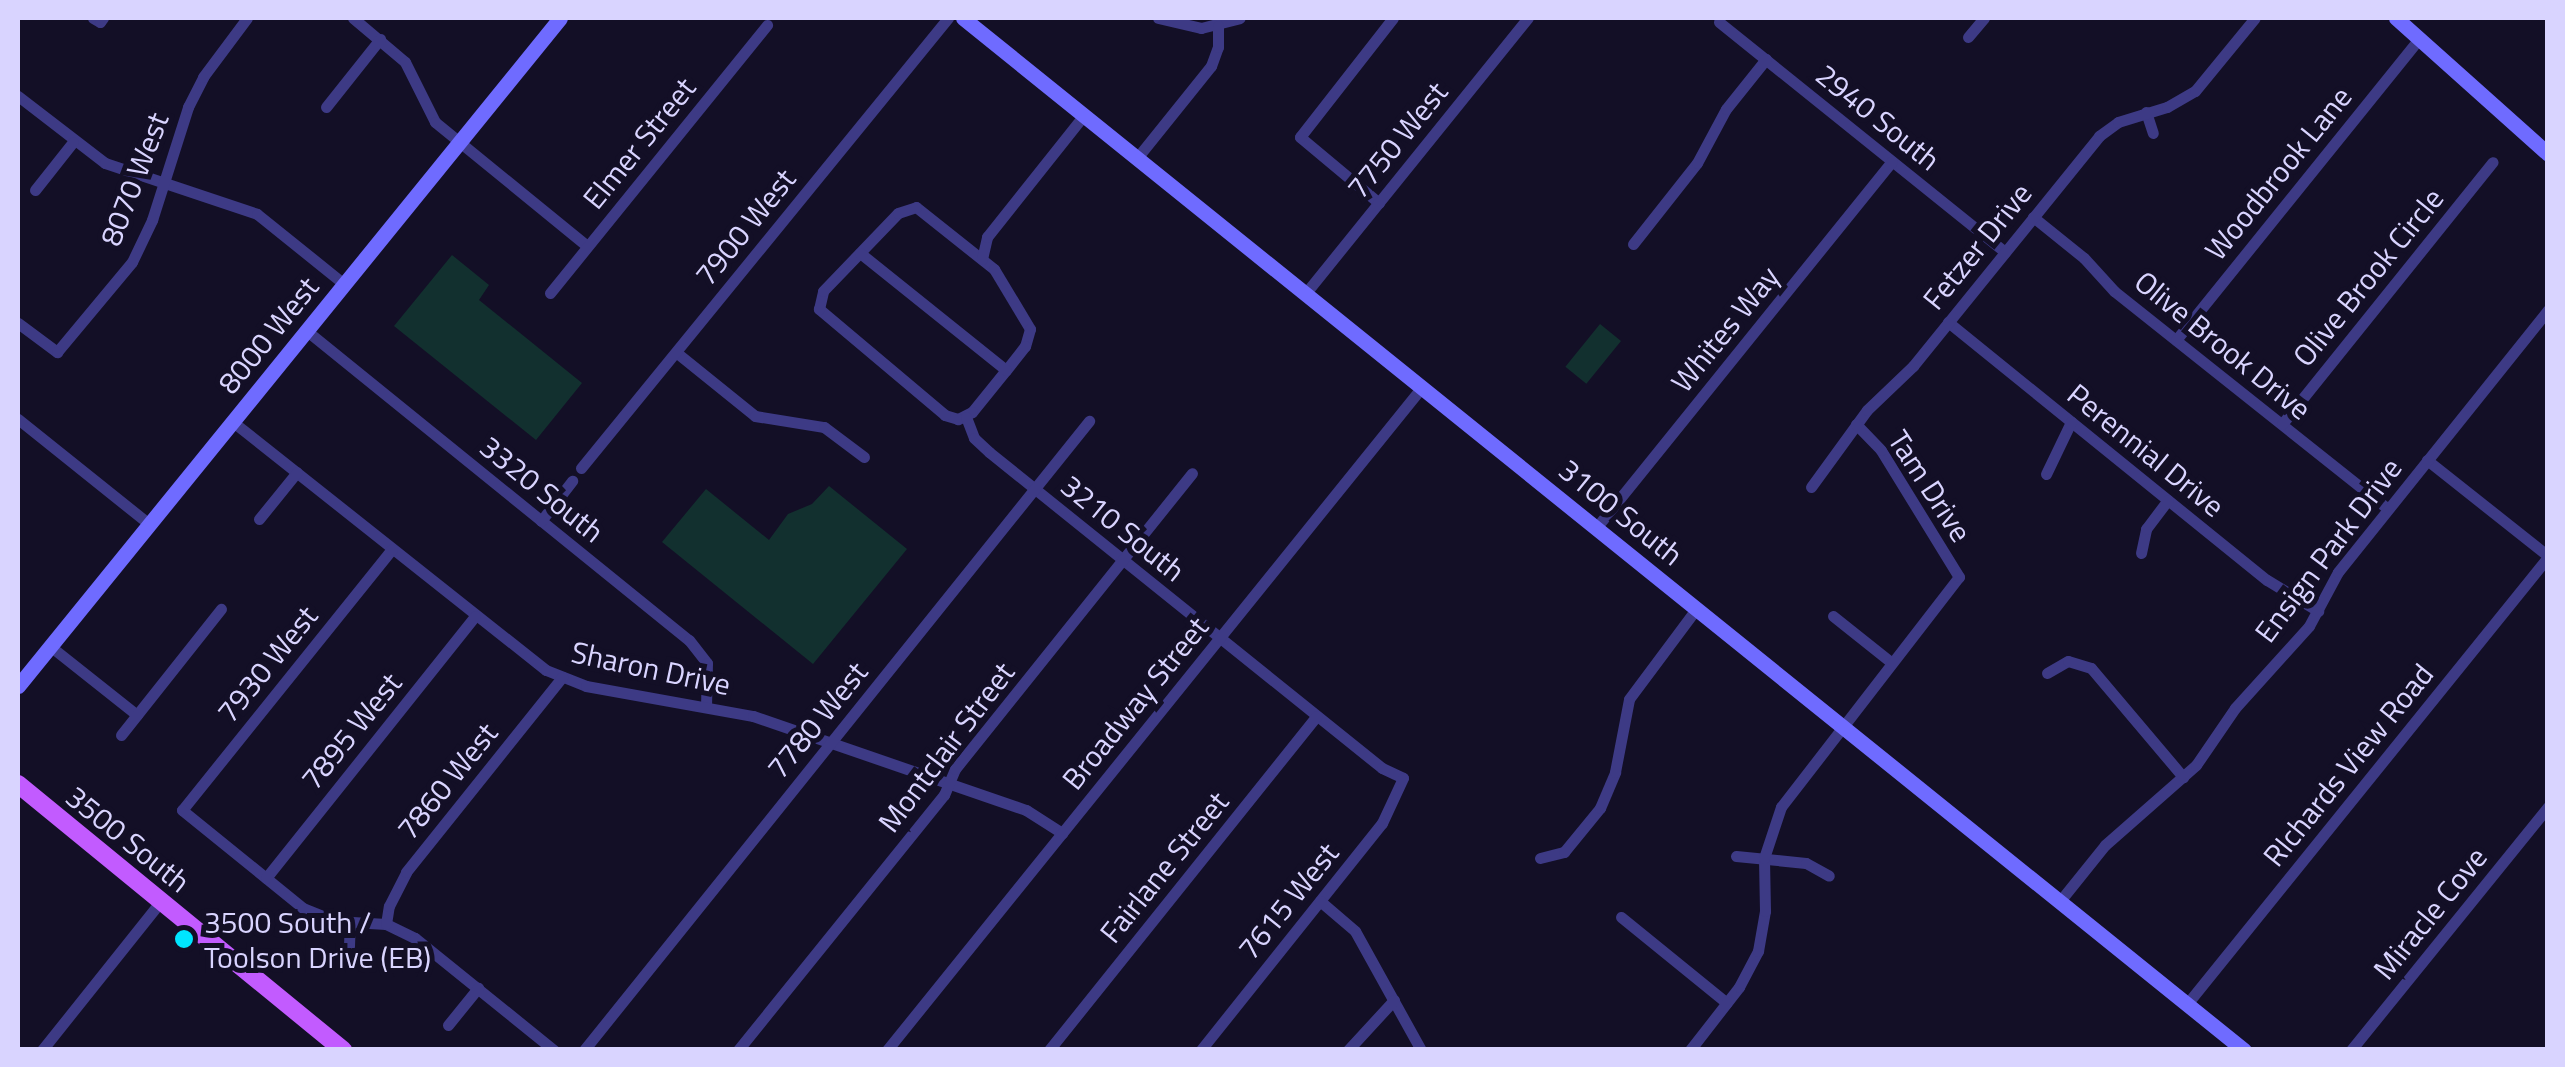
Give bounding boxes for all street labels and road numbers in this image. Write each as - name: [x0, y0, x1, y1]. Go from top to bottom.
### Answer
- street label: 2940 South: [1809, 56, 1947, 178]
- street label: Elmer Street: [575, 70, 703, 216]
- street label: 7750 West: [1339, 75, 1455, 205]
- street label: Woodbrook Lane: [2197, 79, 2359, 267]
- street label: 8070 West: [92, 107, 176, 251]
- street label: 7900 West: [687, 162, 803, 292]
- street label: Fetzer Drive: [1915, 176, 2039, 316]
- street label: Olive Brook Circle: [2285, 181, 2451, 373]
- street label: Whites Way: [1664, 259, 1786, 399]
- street label: Olive Brook Drive: [2128, 263, 2318, 427]
- street label: 8000 West: [210, 270, 326, 400]
- street label: Perennial Drive: [2060, 376, 2232, 524]
- street label: Tam Drive: [1881, 424, 1979, 548]
- street label: 3320 South: [473, 428, 611, 550]
- street label: 3100 South: [1552, 451, 1690, 573]
- street label: Ensign Park Drive: [2247, 451, 2409, 649]
- street label: 3210 South: [1054, 467, 1192, 589]
- street label: 7930 West: [209, 599, 325, 729]
- street label: Broadway Street: [1055, 610, 1215, 796]
- street label: Sharon Drive: [568, 634, 734, 702]
- street label: 7780 West: [759, 655, 875, 785]
- street label: Montclair Street: [870, 655, 1022, 839]
- street label: RIchards View Road: [2255, 657, 2441, 873]
- street label: 7895 West: [293, 666, 409, 796]
- street label: 7860 West: [389, 716, 505, 846]
- street label: 3500 South: [59, 778, 197, 900]
- street label: Fairlane Street: [1092, 784, 1236, 950]
- street label: 7615 West: [1230, 836, 1346, 966]
- street label: Miracle Cove: [2366, 840, 2494, 986]

